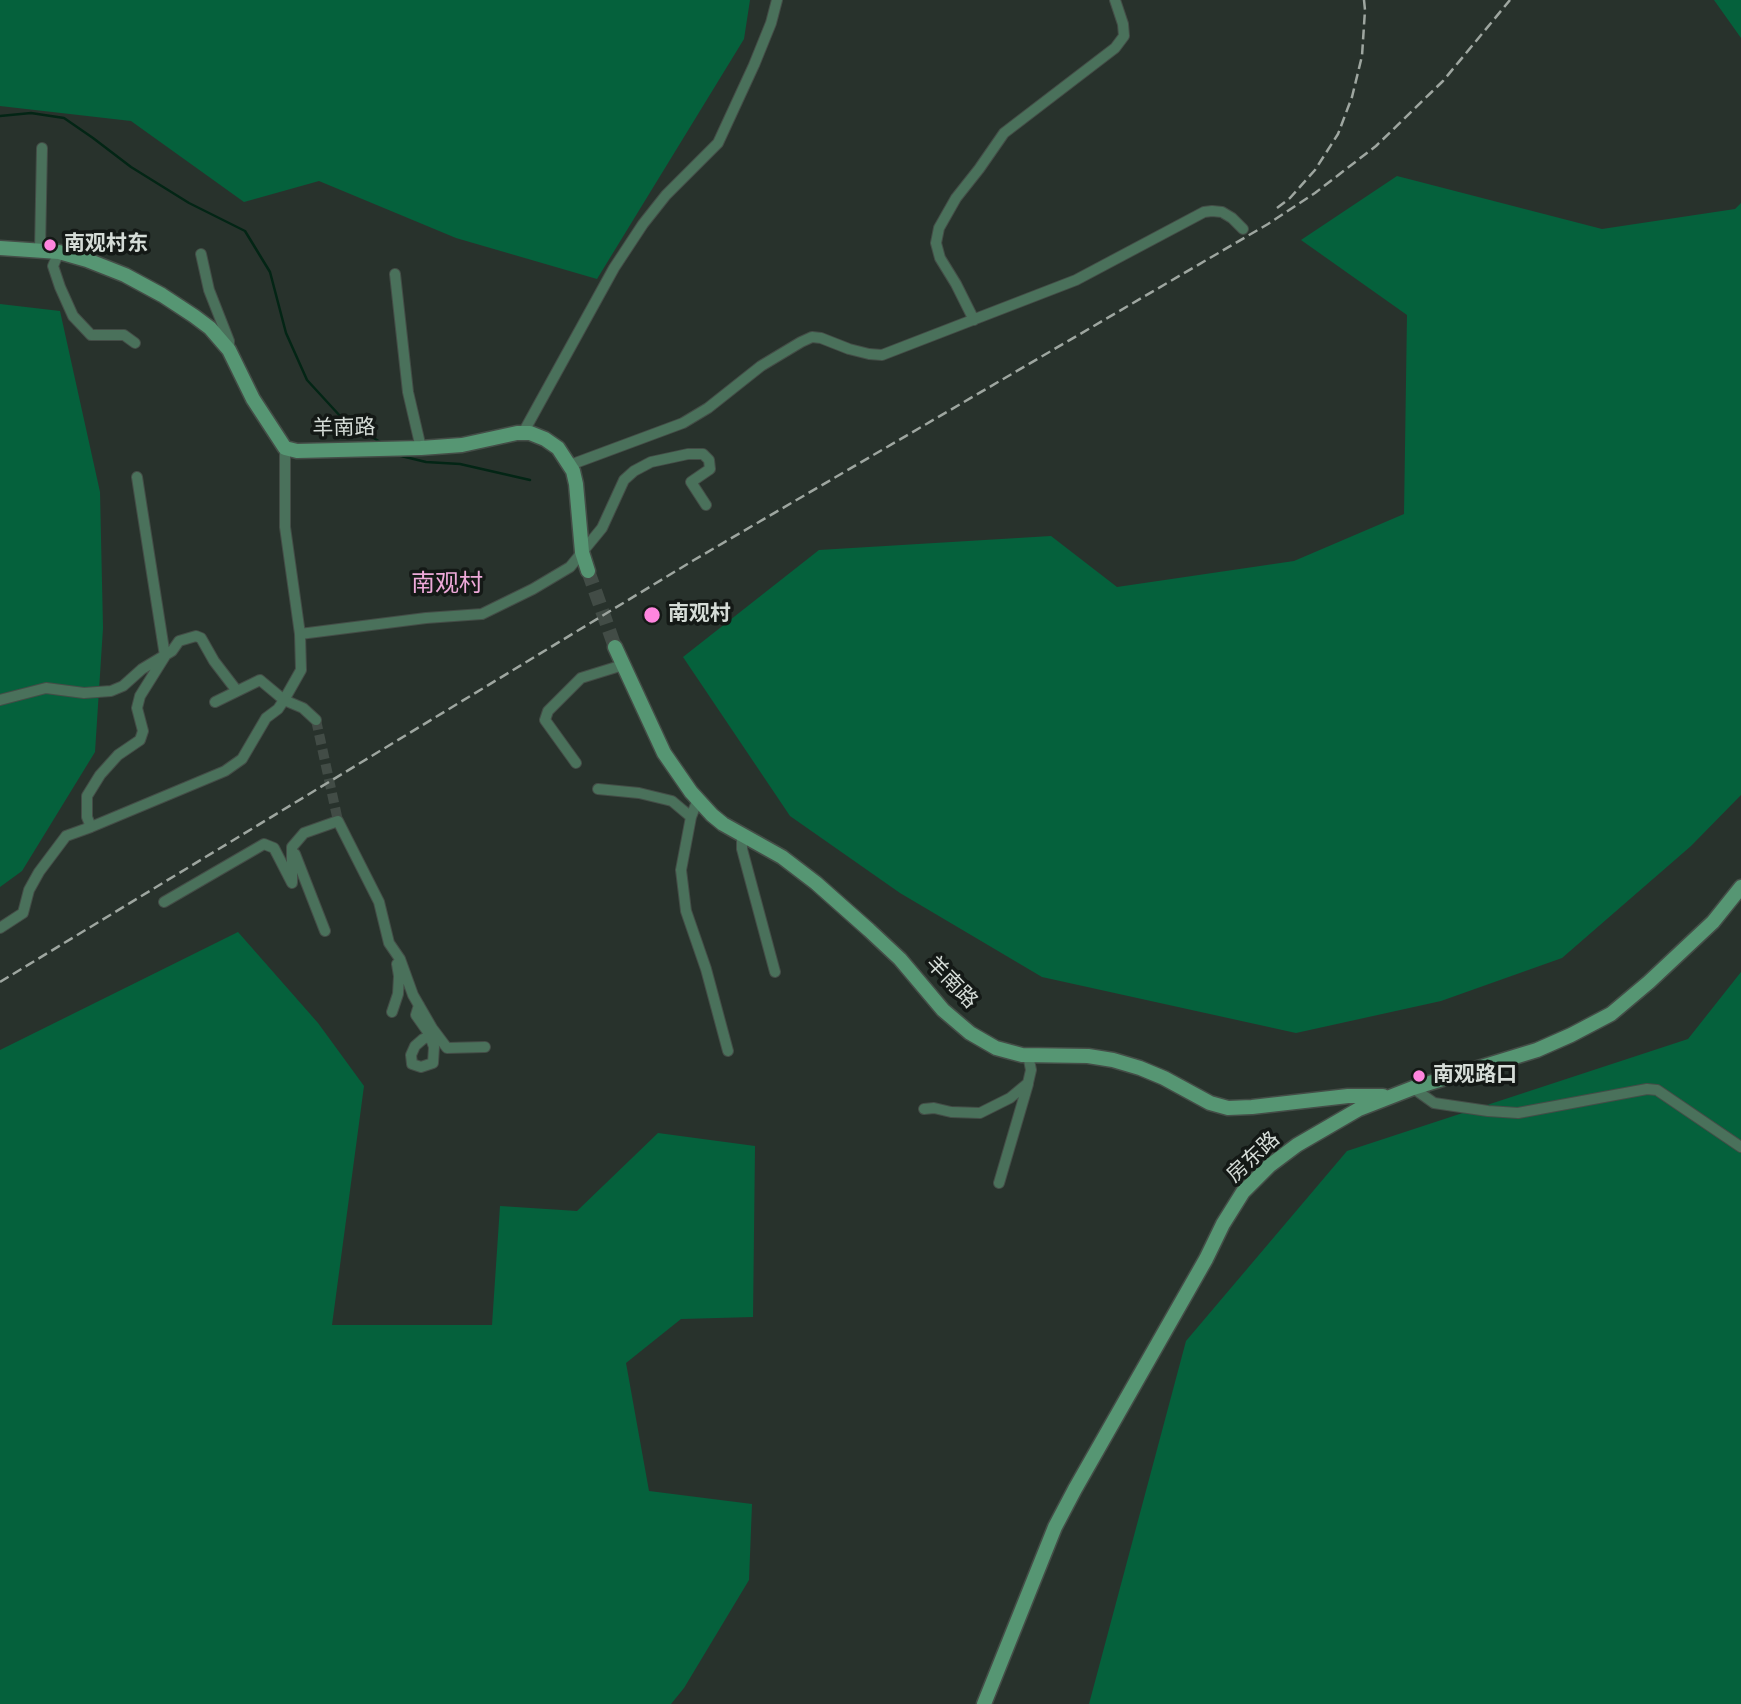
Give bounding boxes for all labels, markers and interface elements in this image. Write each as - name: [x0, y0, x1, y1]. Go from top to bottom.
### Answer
- place label: 南观村东: [64, 232, 148, 258]
- marker: 南观村东: [42, 237, 58, 253]
- street label: 羊南路: [312, 416, 376, 442]
- district label: 南观村: [411, 571, 483, 599]
- place label: 南观村: [668, 602, 731, 628]
- marker: 南观村: [642, 605, 662, 625]
- street label: 羊南路: [920, 952, 982, 1014]
- place label: 南观路口: [1433, 1063, 1517, 1089]
- marker: 南观路口: [1411, 1068, 1427, 1084]
- street label: 房东路: [1222, 1127, 1286, 1189]

